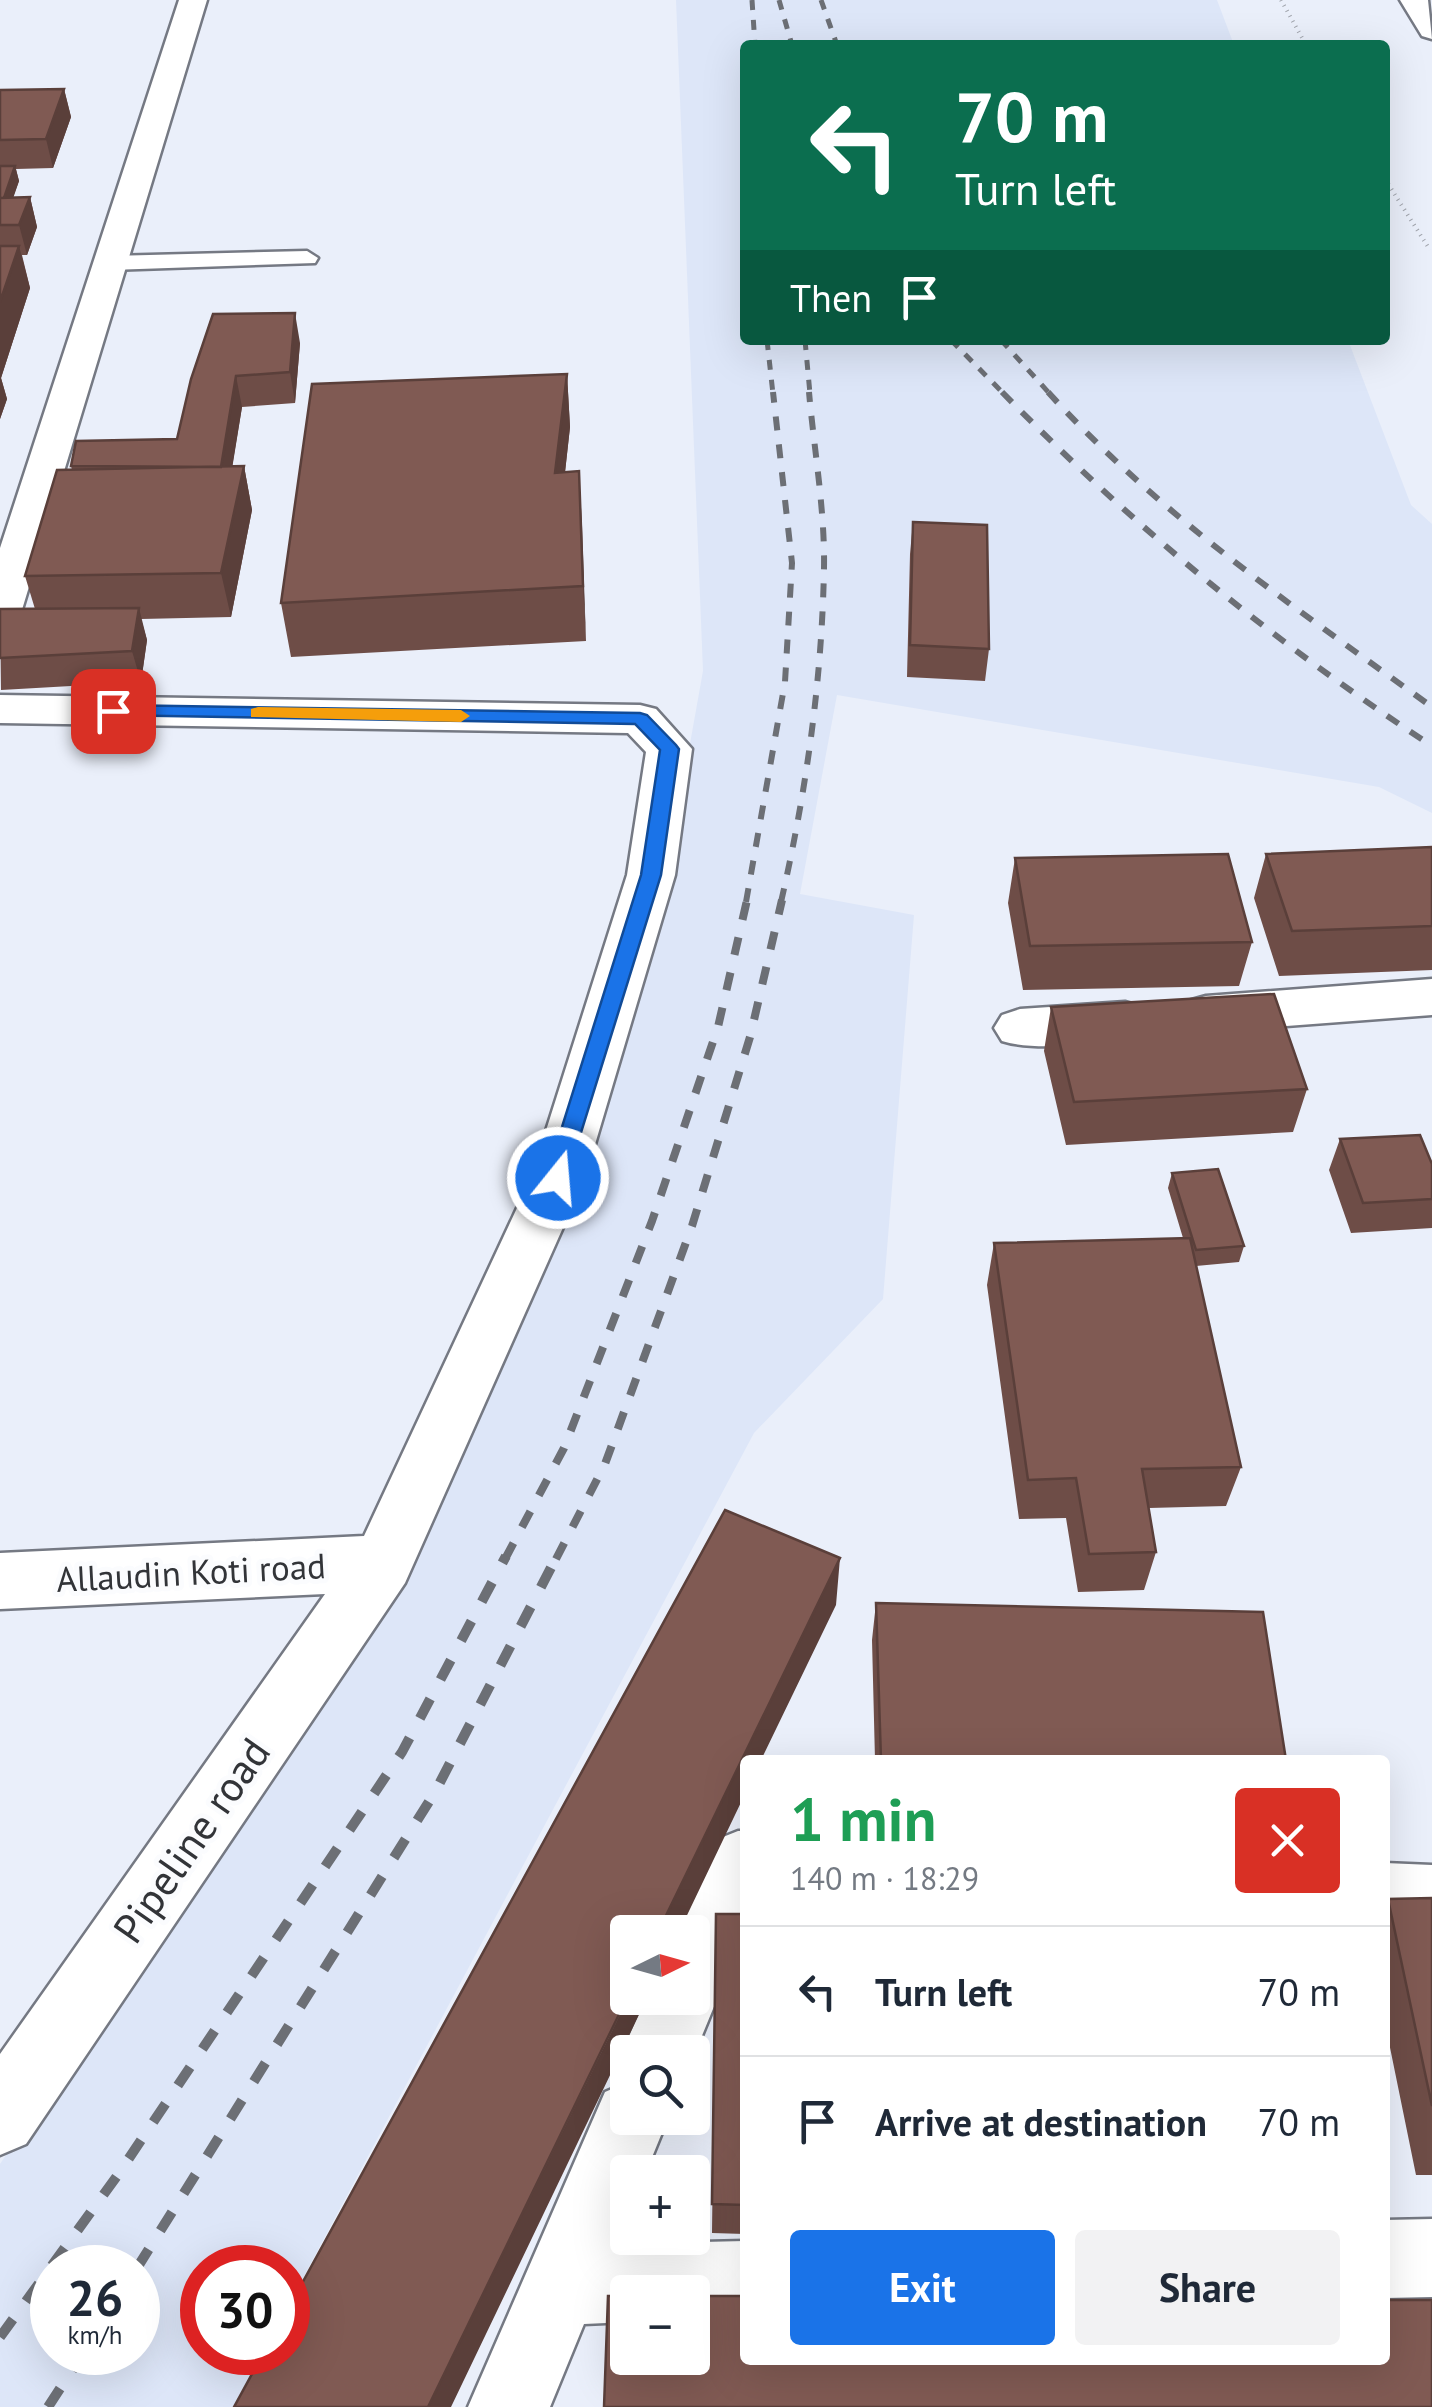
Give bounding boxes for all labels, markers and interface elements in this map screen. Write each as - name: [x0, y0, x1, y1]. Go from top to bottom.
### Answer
- text: 70 m: [955, 71, 1108, 161]
- icon: left: [790, 80, 920, 210]
- text: Turn left: [955, 159, 1116, 217]
- icon: arrive: [892, 270, 947, 325]
- text: Then: [790, 273, 872, 322]
- pin: [71, 669, 156, 754]
- icon: arrive: [86, 684, 141, 739]
- position arrow: [506, 1126, 610, 1230]
- street label: Allaudin Koti road: [55, 1542, 327, 1602]
- street label: Pipeline road: [100, 1727, 282, 1953]
- text: 1 min: [790, 1780, 936, 1858]
- button: close: [1235, 1788, 1340, 1893]
- text: 140 m · 18:29: [790, 1857, 979, 1899]
- north arrow: [610, 1915, 710, 2015]
- map controls: [610, 1915, 710, 2375]
- icon: left: [790, 1964, 845, 2019]
- text: Turn left: [875, 1967, 1012, 2016]
- text: 70 m: [1258, 1967, 1340, 2016]
- button: search: [610, 2035, 710, 2135]
- icon: arrive: [790, 2094, 845, 2149]
- text: Arrive at destination: [875, 2097, 1207, 2146]
- text: 70 m: [1258, 2097, 1340, 2146]
- button: +: [610, 2155, 710, 2255]
- button: Exit: [790, 2230, 1055, 2345]
- button: Share: [1075, 2230, 1340, 2345]
- speed limit sign: 30: [180, 2245, 310, 2375]
- text: 26: [67, 2265, 123, 2330]
- button: −: [610, 2275, 710, 2375]
- text: km/h: [68, 2319, 122, 2351]

